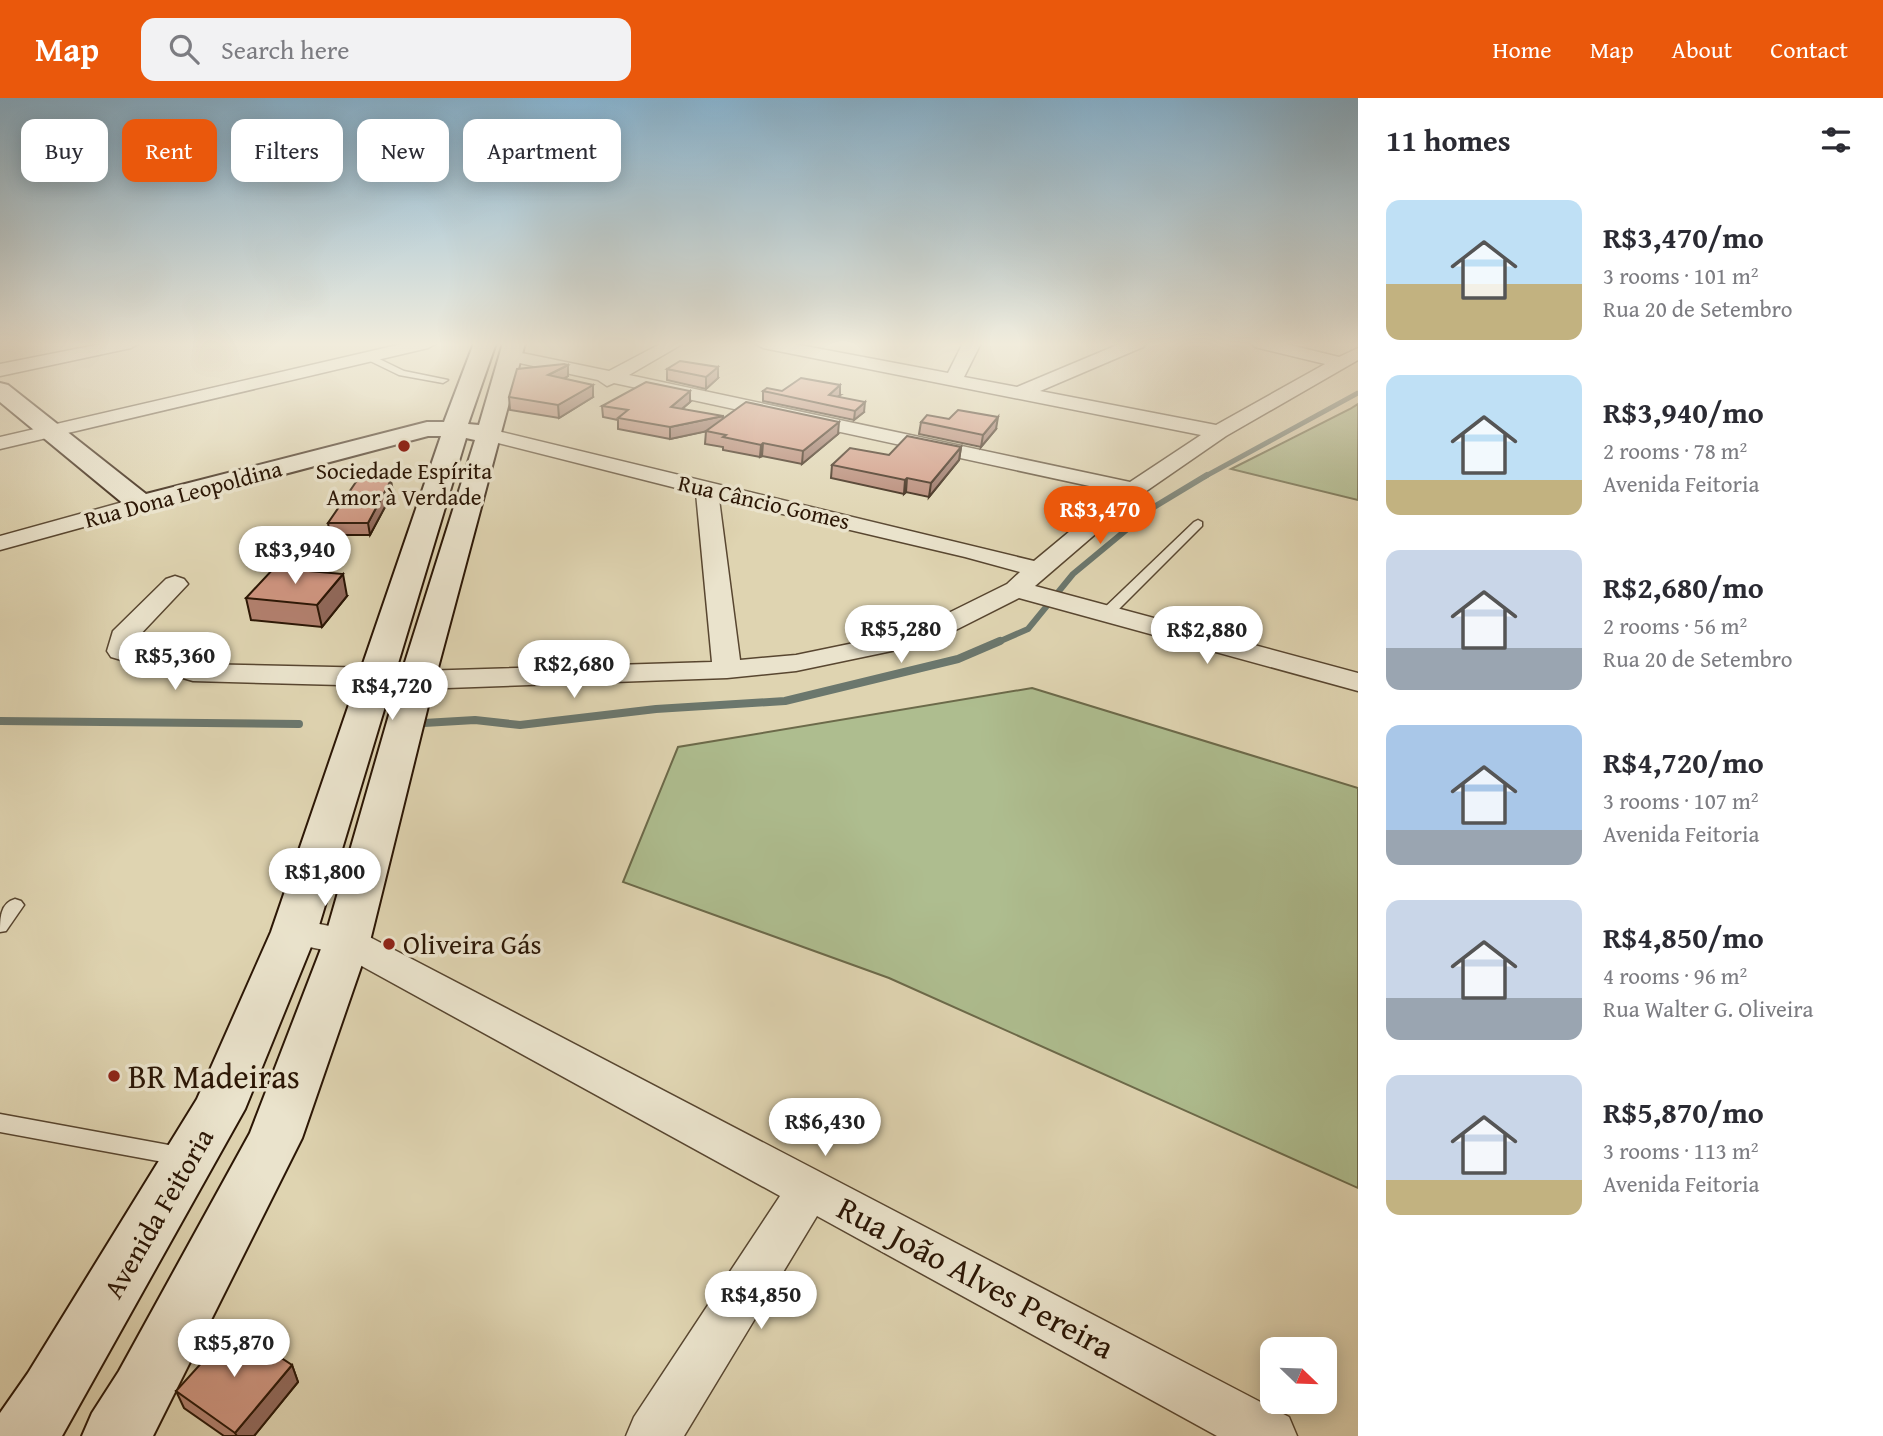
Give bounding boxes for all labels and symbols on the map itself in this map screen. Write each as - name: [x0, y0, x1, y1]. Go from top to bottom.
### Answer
- marker: Sociedade Espírita Amor à Verdade: [396, 438, 412, 454]
- street label: Rua Dona Leopoldina: [81, 451, 285, 536]
- place label: Sociedade Espírita Amor à Verdade: [316, 454, 492, 513]
- street label: Rua Câncio Gomes: [675, 466, 853, 537]
- pin: R$3,470: [1035, 486, 1165, 546]
- pin: R$3,940: [230, 526, 360, 586]
- pin: R$5,280: [836, 606, 966, 665]
- pin: R$2,880: [1142, 606, 1272, 666]
- pin: R$5,360: [110, 632, 240, 692]
- pin: R$2,680: [509, 640, 639, 700]
- pin: R$4,720: [327, 662, 457, 722]
- pin: R$1,800: [260, 848, 390, 908]
- place label: Oliveira Gás: [403, 923, 542, 964]
- marker: Oliveira Gás: [381, 936, 397, 952]
- place label: BR Madeiras: [128, 1052, 300, 1100]
- marker: BR Madeiras: [106, 1068, 122, 1084]
- pin: R$6,430: [760, 1098, 890, 1158]
- street label: Avenida Feitoria: [92, 1119, 223, 1305]
- street label: Rua João Alves Pereira: [829, 1184, 1123, 1371]
- pin: R$4,850: [696, 1272, 826, 1331]
- pin: R$5,870: [169, 1320, 299, 1379]
- north arrow: [1260, 1337, 1337, 1414]

